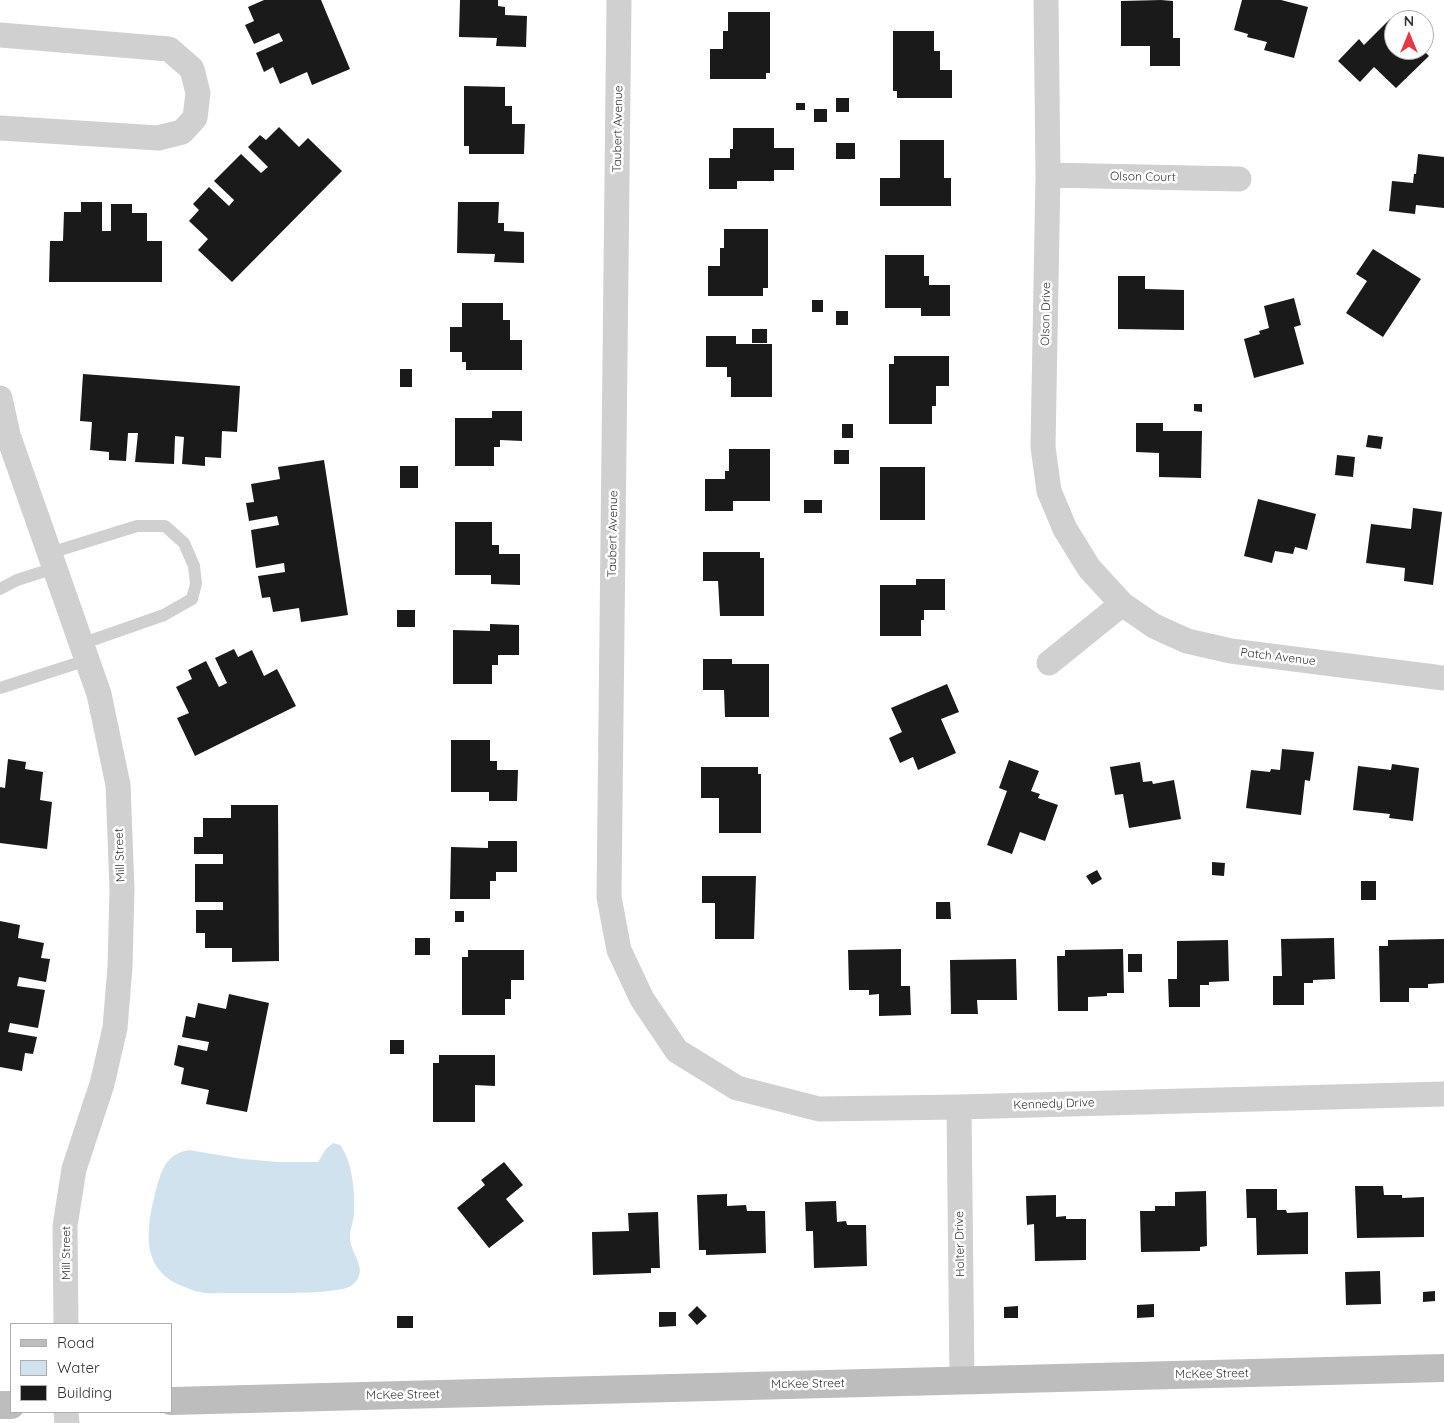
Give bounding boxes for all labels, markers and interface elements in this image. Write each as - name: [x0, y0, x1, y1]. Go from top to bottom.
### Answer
- north arrow: [1384, 10, 1434, 60]
- text: N: [1404, 12, 1414, 30]
- street label: Taubert Avenue: [610, 85, 626, 173]
- street label: Olson Court: [1110, 169, 1176, 185]
- street label: Olson Drive: [1038, 282, 1054, 346]
- street label: Taubert Avenue: [605, 490, 621, 578]
- street label: Patch Avenue: [1240, 645, 1316, 669]
- street label: Mill Street: [112, 828, 128, 882]
- street label: Kennedy Drive: [1013, 1095, 1095, 1113]
- street label: Holter Drive: [952, 1211, 968, 1277]
- street label: Mill Street: [59, 1226, 73, 1280]
- legend: [10, 1323, 172, 1413]
- text: Road: [57, 1333, 94, 1352]
- text: Water: [57, 1358, 100, 1377]
- street label: McKee Street: [1175, 1366, 1249, 1382]
- street label: McKee Street: [771, 1376, 845, 1392]
- text: Building: [57, 1383, 112, 1402]
- street label: McKee Street: [366, 1387, 440, 1403]

